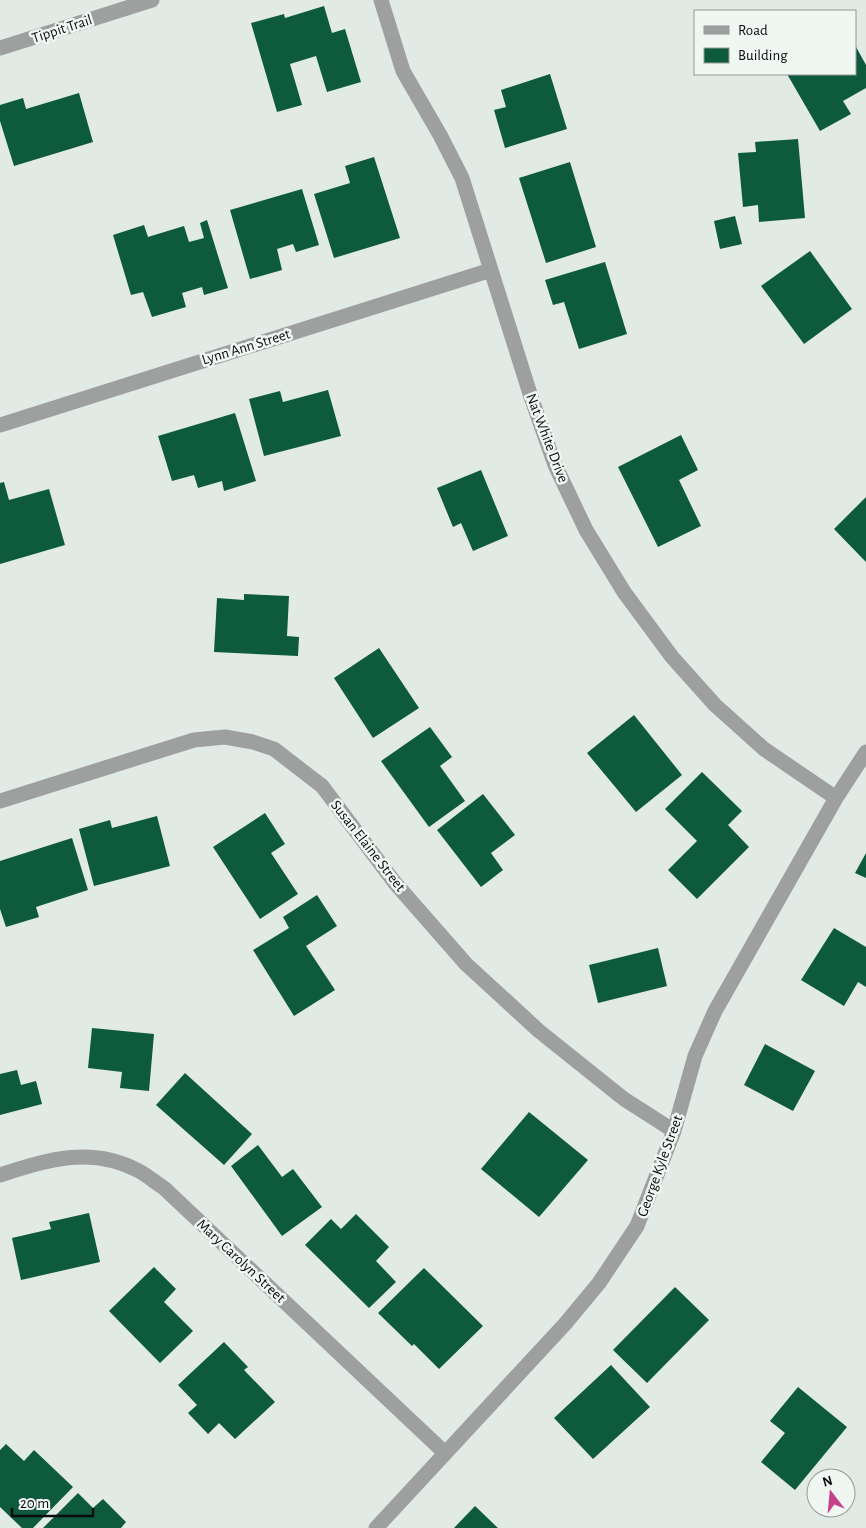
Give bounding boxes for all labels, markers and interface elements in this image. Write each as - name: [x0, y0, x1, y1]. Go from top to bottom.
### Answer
- legend: [694, 10, 856, 75]
- street label: Tippit Trail: [30, 12, 94, 46]
- text: Road: [738, 23, 768, 38]
- text: Building: [738, 48, 788, 63]
- street label: Lynn Ann Street: [200, 326, 292, 368]
- street label: Nat White Drive: [523, 391, 571, 485]
- street label: Susan Elaine Street: [328, 798, 408, 895]
- street label: George Kyle Street: [635, 1113, 685, 1219]
- street label: Mary Carolyn Street: [194, 1216, 288, 1306]
- north arrow: [806, 1468, 856, 1518]
- text: N: [821, 1473, 834, 1490]
- scale bar: [12, 1486, 94, 1518]
- text: 20 m: [20, 1496, 49, 1511]

